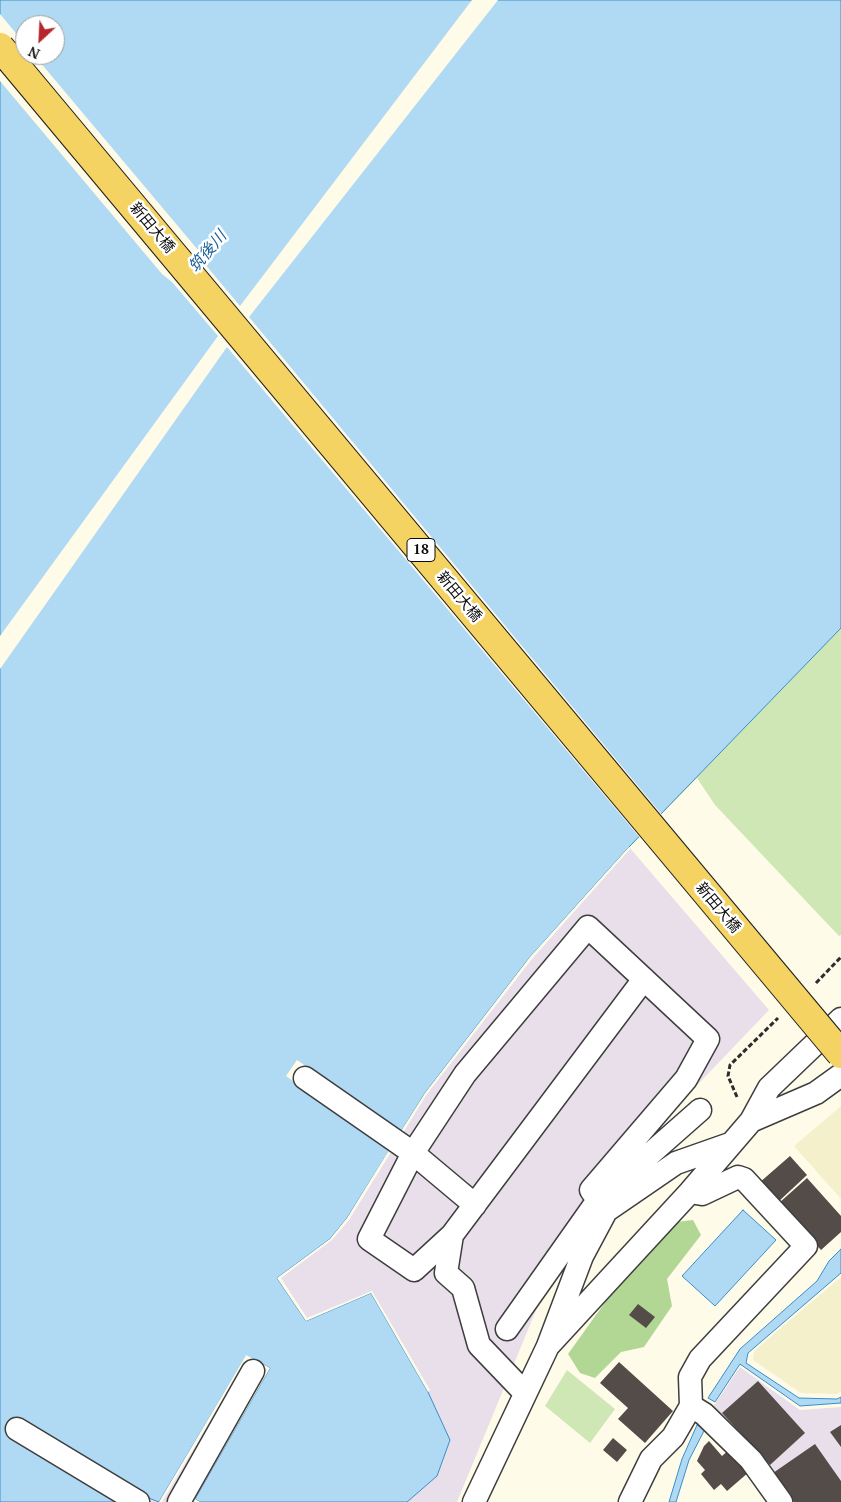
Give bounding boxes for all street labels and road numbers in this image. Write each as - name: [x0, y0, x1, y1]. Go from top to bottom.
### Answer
- street label: 新田大橋: [126, 199, 178, 257]
- road number: 18: [407, 538, 435, 562]
- street label: 新田大橋: [433, 568, 485, 626]
- street label: 新田大橋: [692, 879, 744, 937]

